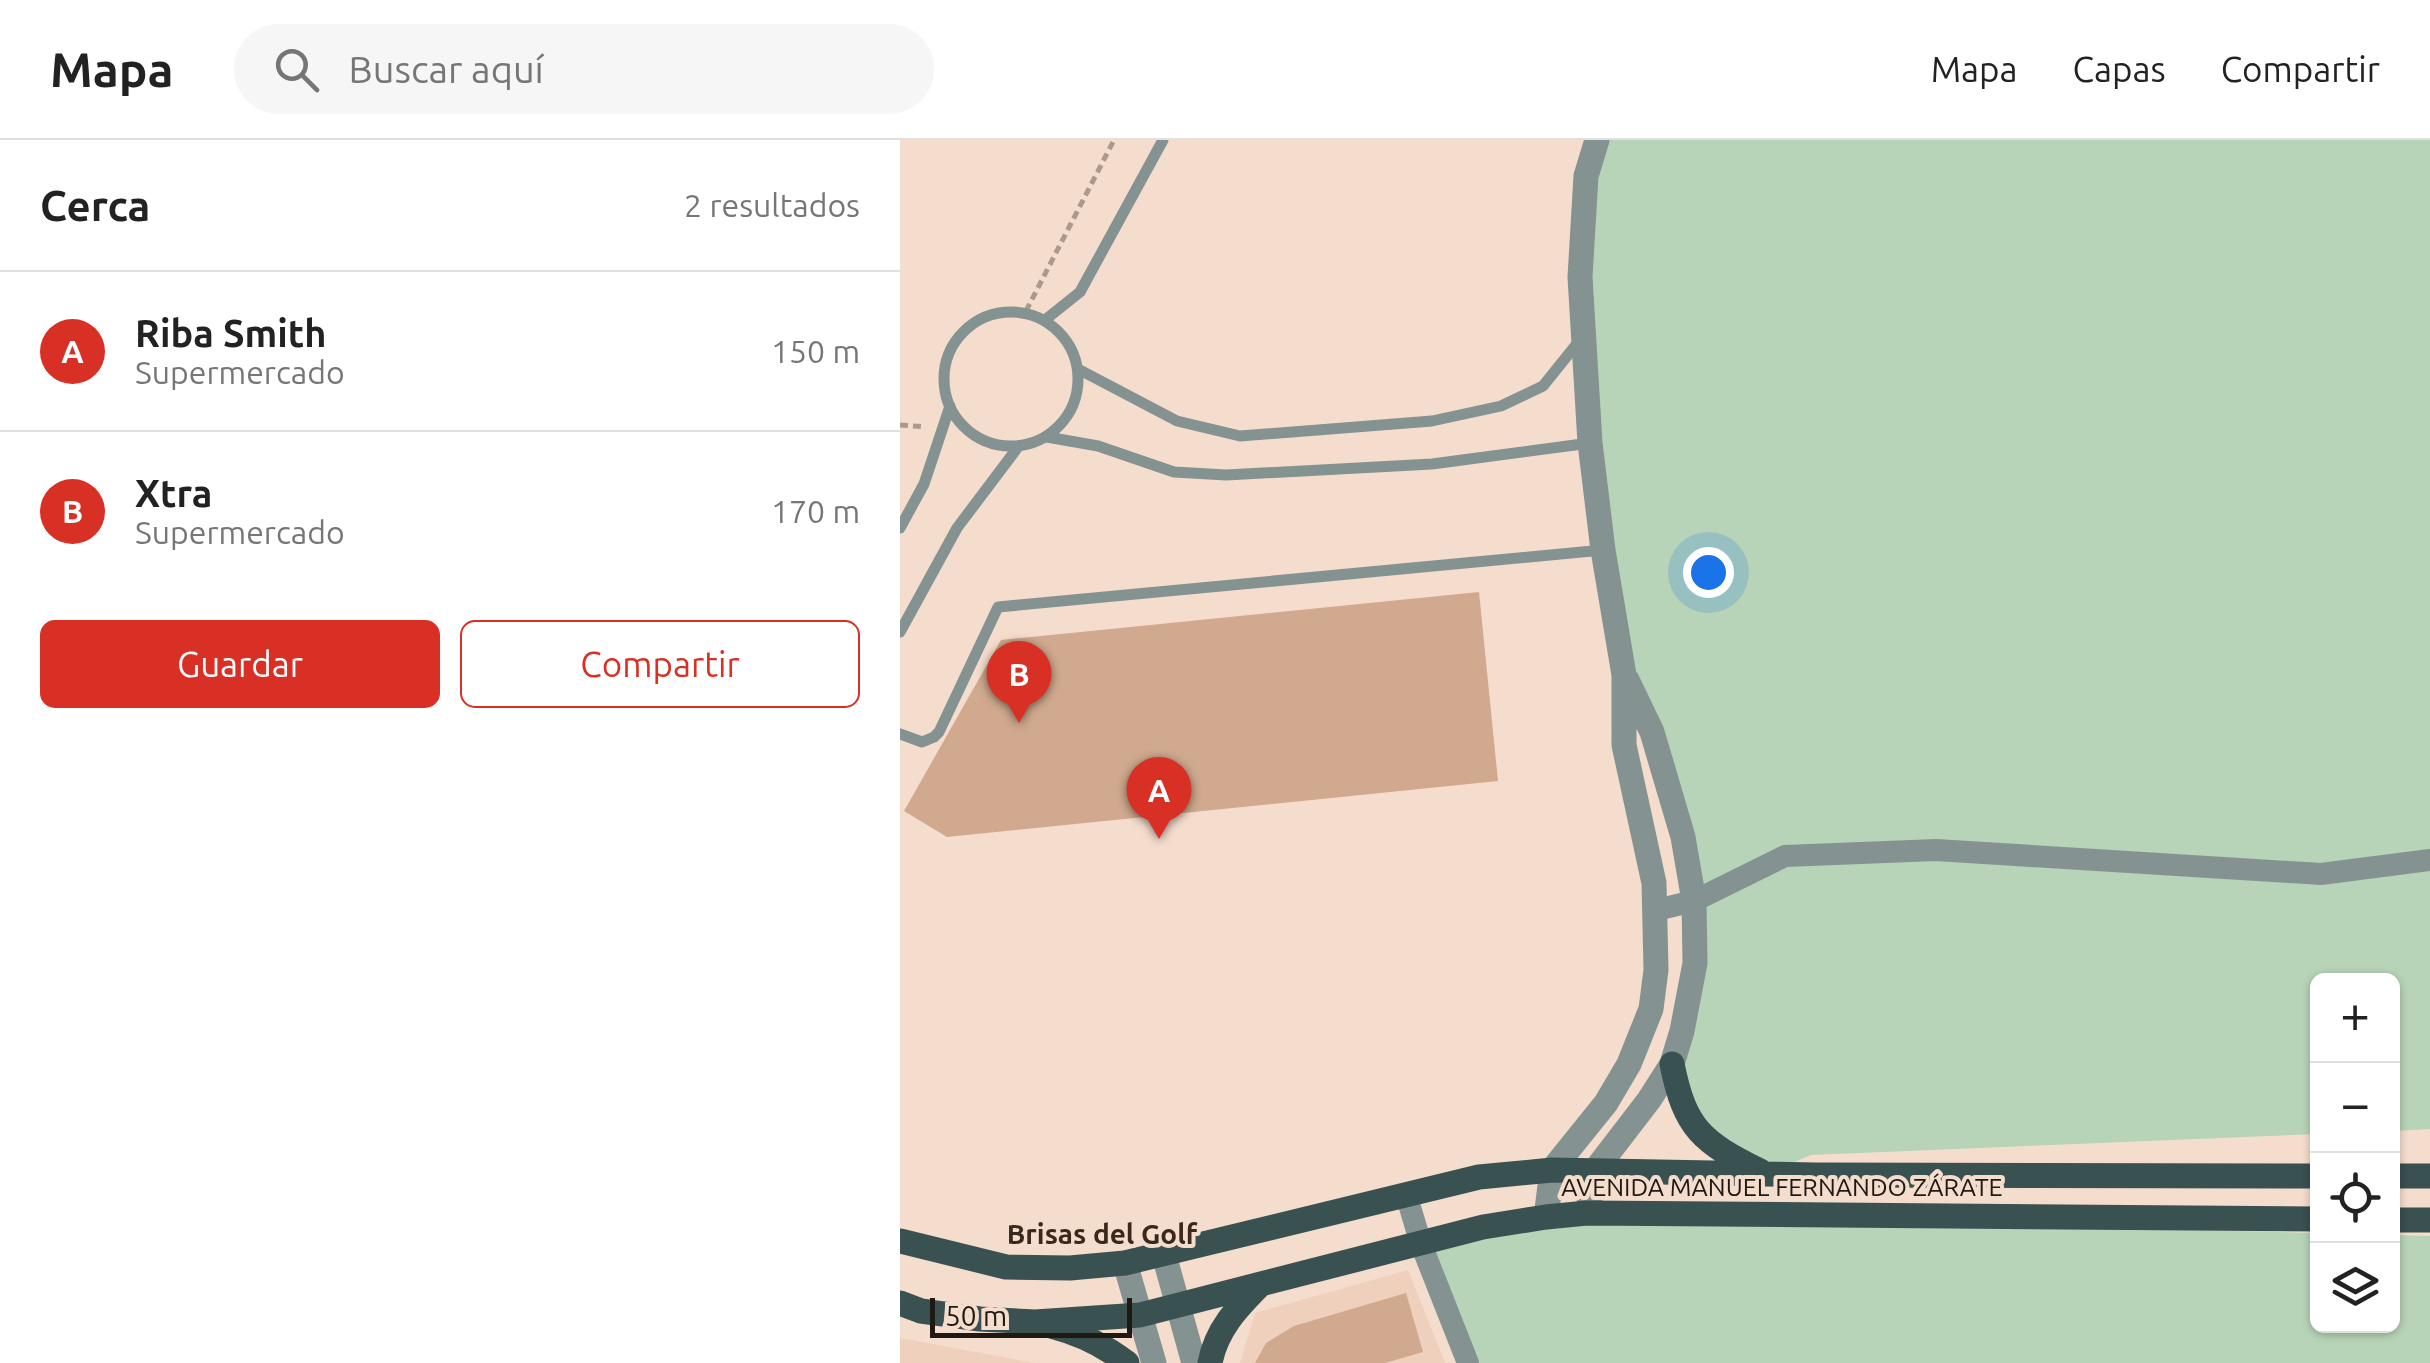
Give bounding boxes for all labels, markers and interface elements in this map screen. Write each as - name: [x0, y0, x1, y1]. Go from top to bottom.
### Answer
- search box: [234, 24, 934, 114]
- text: Mapa: [50, 42, 174, 96]
- icon: search: [269, 42, 324, 97]
- text: Buscar aquí: [349, 48, 544, 90]
- text: Mapa: [1931, 49, 2018, 89]
- text: Capas: [2073, 49, 2166, 89]
- text: Compartir: [2221, 49, 2380, 89]
- text: Cerca: [40, 182, 150, 229]
- text: 2 resultados: [684, 187, 860, 223]
- text: Riba Smith: [135, 312, 326, 354]
- text: A: [61, 333, 84, 369]
- text: 150 m: [771, 333, 860, 369]
- text: Supermercado: [135, 354, 345, 390]
- text: Xtra: [135, 472, 212, 514]
- text: B: [62, 493, 83, 529]
- text: 170 m: [771, 493, 860, 529]
- text: Supermercado: [135, 514, 345, 550]
- your location: [1683, 547, 1734, 598]
- button: Guardar: [40, 620, 440, 708]
- button: Compartir: [460, 620, 860, 708]
- pin: B: [986, 640, 1052, 723]
- pin: A: [1126, 756, 1192, 839]
- map controls: [2310, 973, 2400, 1333]
- button: +: [2310, 973, 2400, 1063]
- button: −: [2310, 1063, 2400, 1153]
- button: locate: [2310, 1153, 2400, 1243]
- street label: AVENIDA MANUEL FERNANDO ZÁRATE: [1561, 1173, 2003, 1201]
- district label: Brisas del Golf: [1007, 1218, 1198, 1249]
- button: layers: [2310, 1243, 2400, 1333]
- scale bar: [930, 1293, 1132, 1338]
- text: 50 m: [945, 1300, 1007, 1331]

